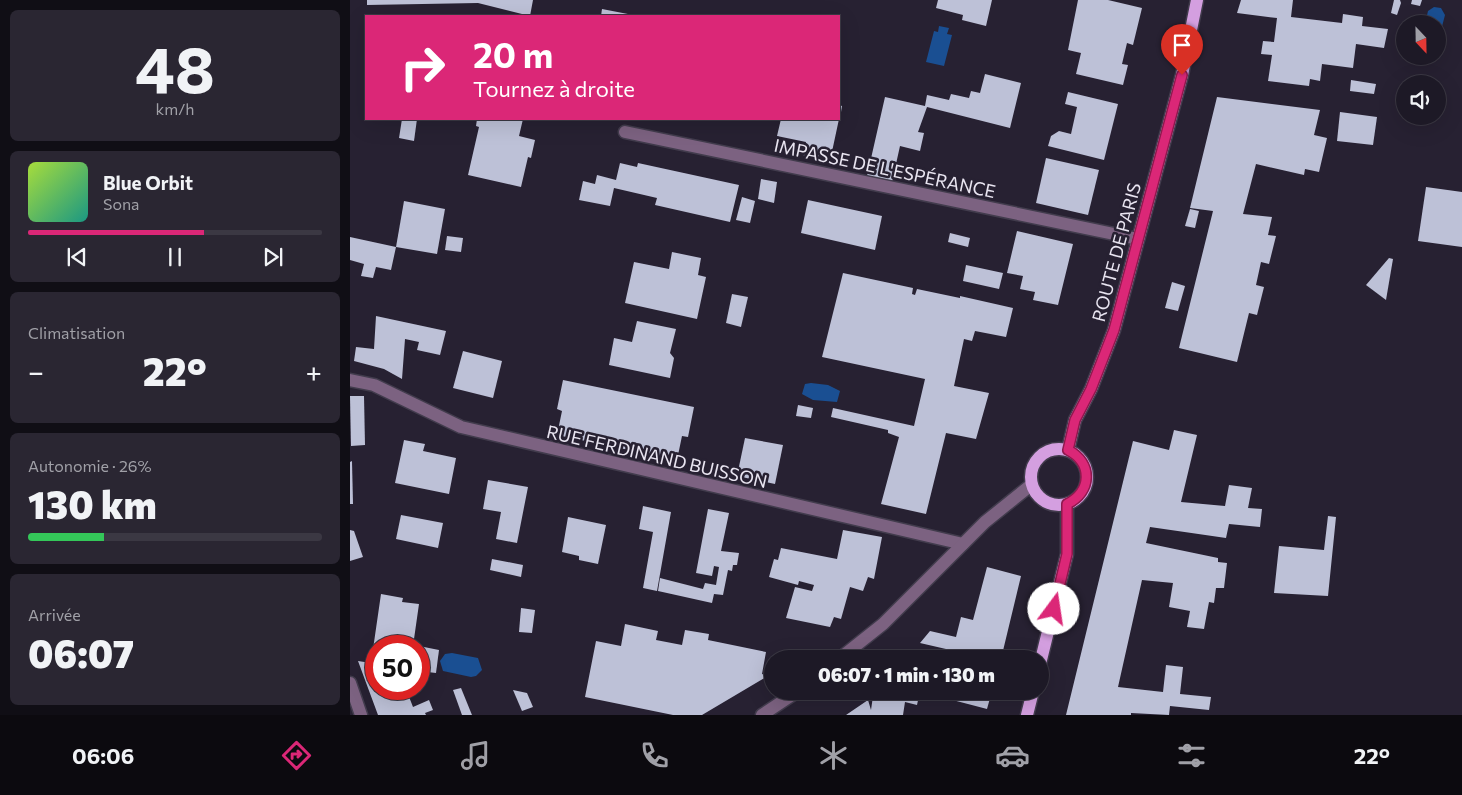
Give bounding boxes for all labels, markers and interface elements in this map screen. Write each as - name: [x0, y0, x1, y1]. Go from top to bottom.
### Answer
- north arrow: [1396, 15, 1446, 65]
- map controls: [1396, 15, 1446, 125]
- pin: [1161, 24, 1203, 75]
- text: 48: [135, 27, 215, 106]
- icon: arrive: [1168, 31, 1196, 59]
- text: 20 m: [473, 32, 553, 75]
- icon: right: [390, 35, 455, 100]
- text: Tournez à droite: [473, 75, 635, 102]
- button: sound: [1396, 75, 1446, 125]
- text: km/h: [156, 99, 194, 118]
- street label: IMPASSE DE L'ESPÉRANCE: [772, 134, 998, 202]
- text: Blue Orbit: [103, 171, 193, 194]
- street label: ROUTE DE PARIS: [1087, 180, 1145, 324]
- text: Sona: [103, 194, 139, 213]
- icon: previous: [63, 243, 91, 271]
- icon: pause: [161, 243, 189, 271]
- icon: next: [259, 243, 287, 271]
- text: Climatisation: [28, 323, 125, 342]
- text: 22°: [143, 347, 207, 394]
- text: −: [28, 354, 44, 388]
- text: +: [306, 354, 322, 388]
- street label: RUE FERDINAND BUISSON: [545, 420, 769, 492]
- text: Autonomie · 26%: [28, 456, 152, 475]
- text: 130 km: [28, 480, 157, 527]
- position arrow: [1027, 582, 1079, 634]
- text: Arrivée: [28, 605, 81, 624]
- text: 06:07: [28, 629, 134, 676]
- speed limit sign: 50: [365, 635, 430, 700]
- text: 06:07 · 1 min · 130 m: [818, 663, 995, 686]
- icon: directions: [279, 738, 314, 773]
- icon: music: [458, 738, 493, 773]
- icon: phone: [637, 738, 672, 773]
- icon: climate: [816, 738, 851, 773]
- icon: car: [995, 738, 1030, 773]
- icon: filters: [1174, 738, 1209, 773]
- text: 06:06: [72, 742, 134, 769]
- text: 22°: [1354, 742, 1390, 769]

